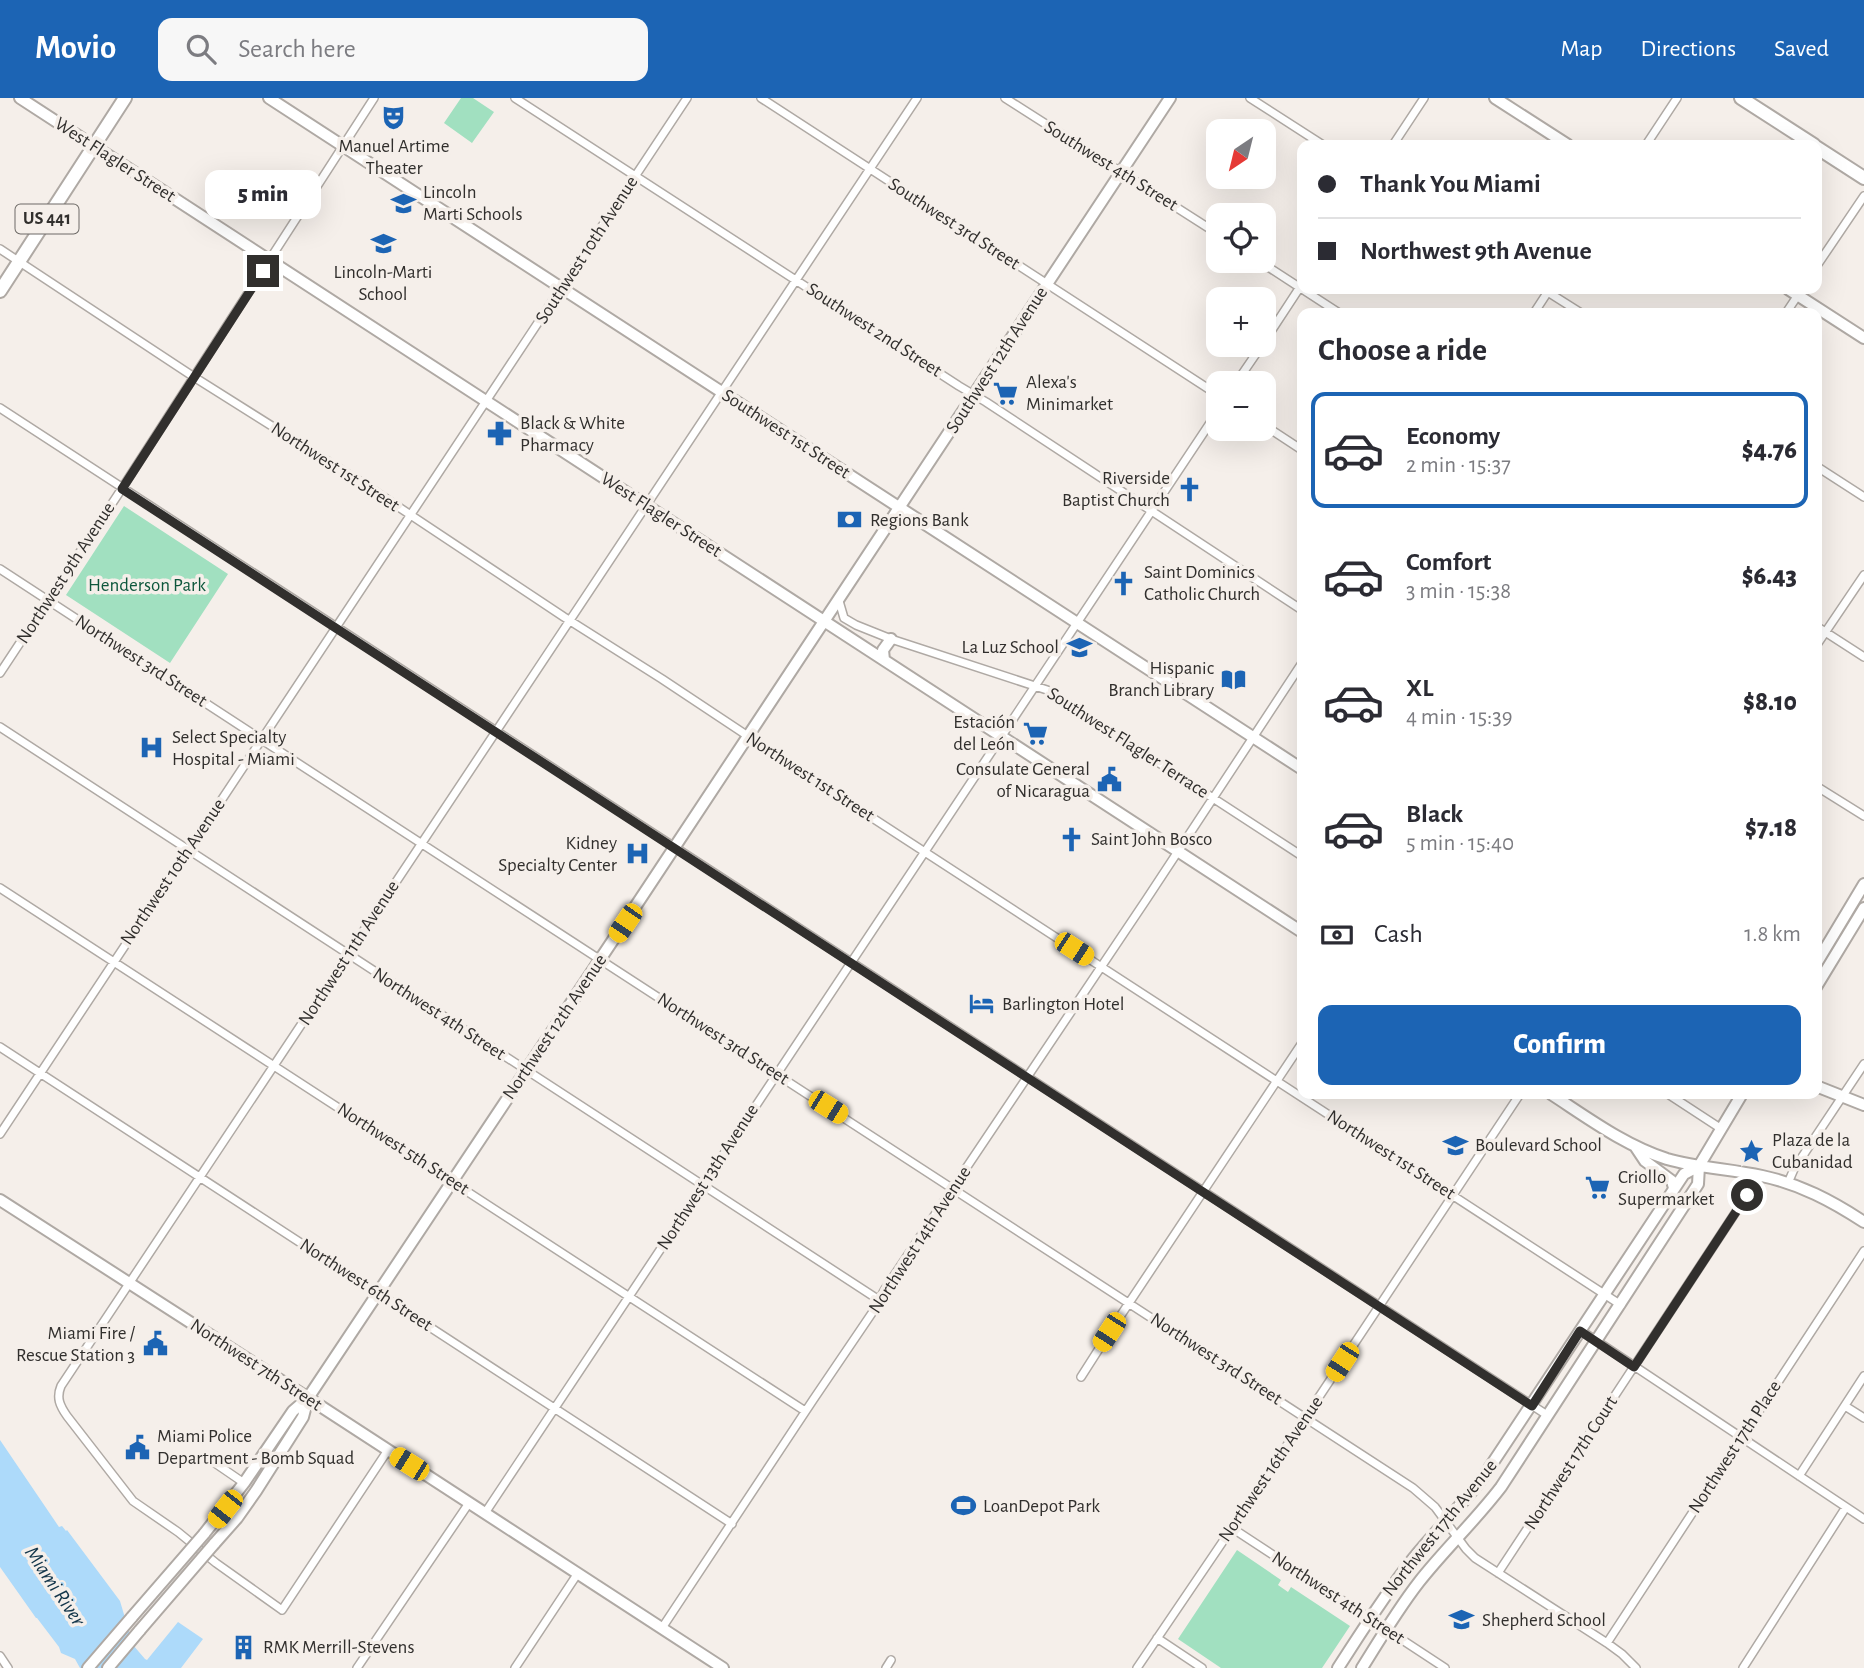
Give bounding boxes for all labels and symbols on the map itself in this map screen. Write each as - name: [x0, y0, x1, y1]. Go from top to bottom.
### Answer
- theatre icon: Manuel Artime Theater: [380, 104, 408, 132]
- street label: West Flagler Street: [51, 114, 179, 206]
- street label: Southwest 4th Street: [1041, 117, 1181, 215]
- north arrow: [1206, 119, 1276, 189]
- place label: Manuel Artime Theater: [339, 137, 450, 178]
- callout: 5 min: [205, 170, 321, 218]
- street label: Southwest 10th Avenue: [532, 173, 642, 327]
- street label: Southwest 3rd Street: [885, 175, 1023, 273]
- place label: Lincoln Marti Schools: [423, 183, 522, 224]
- school or university icon: Lincoln Marti Schools: [389, 189, 417, 217]
- road number: US 441: [16, 204, 78, 234]
- school or university icon: Lincoln-Marti School: [369, 230, 397, 258]
- route end: [247, 255, 279, 287]
- place label: Lincoln-Marti School: [334, 263, 432, 304]
- street label: Southwest 2nd Street: [803, 279, 945, 381]
- street label: Southwest 12th Avenue: [943, 283, 1051, 437]
- place label: Alexa's Minimarket: [1026, 373, 1113, 414]
- supermarket icon: Alexa's Minimarket: [992, 379, 1020, 407]
- street label: Southwest 1st Street: [719, 386, 853, 482]
- place label: Black & White Pharmacy: [520, 414, 625, 455]
- street label: Northwest 1st Street: [268, 419, 402, 515]
- pharmacy icon: Black & White Pharmacy: [486, 420, 514, 448]
- street label: West Flagler Street: [597, 469, 725, 561]
- place label: Riverside Baptist Church: [1062, 469, 1170, 510]
- church icon: Riverside Baptist Church: [1176, 475, 1204, 503]
- street label: Northwest 9th Avenue: [13, 499, 119, 647]
- bank icon: Regions Bank: [836, 506, 864, 534]
- place label: Regions Bank: [870, 511, 969, 530]
- place label: Saint Dominics Catholic Church: [1144, 563, 1260, 604]
- church icon: Saint Dominics Catholic Church: [1110, 569, 1138, 597]
- park label: Henderson Park: [88, 576, 206, 595]
- street label: Northwest 3rd Street: [72, 611, 210, 711]
- school or university icon: La Luz School: [1065, 633, 1093, 661]
- place label: La Luz School: [962, 638, 1059, 657]
- place label: Hispanic Branch Library: [1108, 659, 1214, 700]
- library icon: Hispanic Branch Library: [1220, 665, 1248, 693]
- street label: Southwest Flagler Terrace: [1044, 684, 1212, 802]
- place label: Estación del León: [953, 713, 1015, 754]
- supermarket icon: Estación del León: [1021, 719, 1049, 747]
- place label: Select Specialty Hospital - Miami: [172, 728, 295, 769]
- street label: Northwest 1st Street: [743, 729, 877, 825]
- hospital icon: Select Specialty Hospital - Miami: [138, 734, 166, 762]
- place label: Consulate General of Nicaragua: [956, 760, 1090, 801]
- public building icon: Consulate General of Nicaragua: [1096, 766, 1124, 794]
- street label: Northwest 10th Avenue: [117, 795, 229, 949]
- church icon: Saint John Bosco: [1057, 825, 1085, 853]
- place label: Saint John Bosco: [1091, 830, 1212, 849]
- place label: Kidney Specialty Center: [498, 834, 617, 875]
- hospital icon: Kidney Specialty Center: [623, 840, 651, 868]
- street label: Northwest 11th Avenue: [295, 877, 403, 1029]
- car: [605, 900, 646, 946]
- car: [1051, 929, 1098, 969]
- street label: Northwest 12th Avenue: [499, 951, 611, 1103]
- street label: Northwest 4th Street: [369, 964, 509, 1064]
- street label: Northwest 3rd Street: [654, 989, 792, 1089]
- hotel icon: Barlington Hotel: [968, 990, 996, 1018]
- place label: Barlington Hotel: [1002, 995, 1124, 1014]
- car: [805, 1087, 852, 1127]
- street label: Northwest 5th Street: [334, 1099, 472, 1199]
- street label: Northwest 13th Avenue: [654, 1101, 762, 1253]
- street label: Northwest 1st Street: [1324, 1107, 1458, 1203]
- school or university icon: Boulevard School: [1441, 1131, 1469, 1159]
- place label: Plaza de la Cubanidad: [1772, 1131, 1853, 1172]
- place label: Boulevard School: [1475, 1136, 1602, 1155]
- place icon: Plaza de la Cubanidad: [1738, 1137, 1766, 1165]
- street label: Northwest 14th Avenue: [865, 1163, 975, 1317]
- place label: Criollo Supermarket: [1618, 1168, 1714, 1209]
- supermarket icon: Criollo Supermarket: [1584, 1174, 1612, 1202]
- route start: [1731, 1179, 1763, 1211]
- street label: Northwest 6th Street: [296, 1235, 436, 1335]
- car: [1089, 1309, 1130, 1355]
- street label: Northwest 3rd Street: [1147, 1309, 1285, 1409]
- street label: Northwest 7th Street: [187, 1315, 325, 1415]
- place label: Miami Fire / Rescue Station 3: [16, 1324, 136, 1365]
- public building icon: Miami Fire / Rescue Station 3: [141, 1330, 169, 1358]
- car: [1322, 1339, 1363, 1385]
- street label: Northwest 17th Place: [1685, 1377, 1785, 1517]
- street label: Northwest 16th Avenue: [1215, 1393, 1327, 1545]
- street label: Northwest 17th Court: [1521, 1393, 1621, 1533]
- place label: Miami Police Department - Bomb Squad: [157, 1427, 354, 1468]
- public building icon: Miami Police Department - Bomb Squad: [123, 1433, 151, 1461]
- car: [386, 1444, 433, 1484]
- street label: Northwest 17th Avenue: [1379, 1456, 1501, 1600]
- car: [204, 1486, 247, 1532]
- sports icon: LoanDepot Park: [949, 1492, 977, 1520]
- place label: LoanDepot Park: [983, 1497, 1100, 1516]
- water label: Miami River: [21, 1542, 90, 1631]
- street label: Northwest 4th Street: [1268, 1548, 1408, 1648]
- school or university icon: Shepherd School: [1448, 1606, 1476, 1634]
- place label: Shepherd School: [1482, 1611, 1606, 1630]
- building icon: RMK Merrill-Stevens: [229, 1633, 257, 1661]
- place label: RMK Merrill-Stevens: [263, 1638, 414, 1657]

